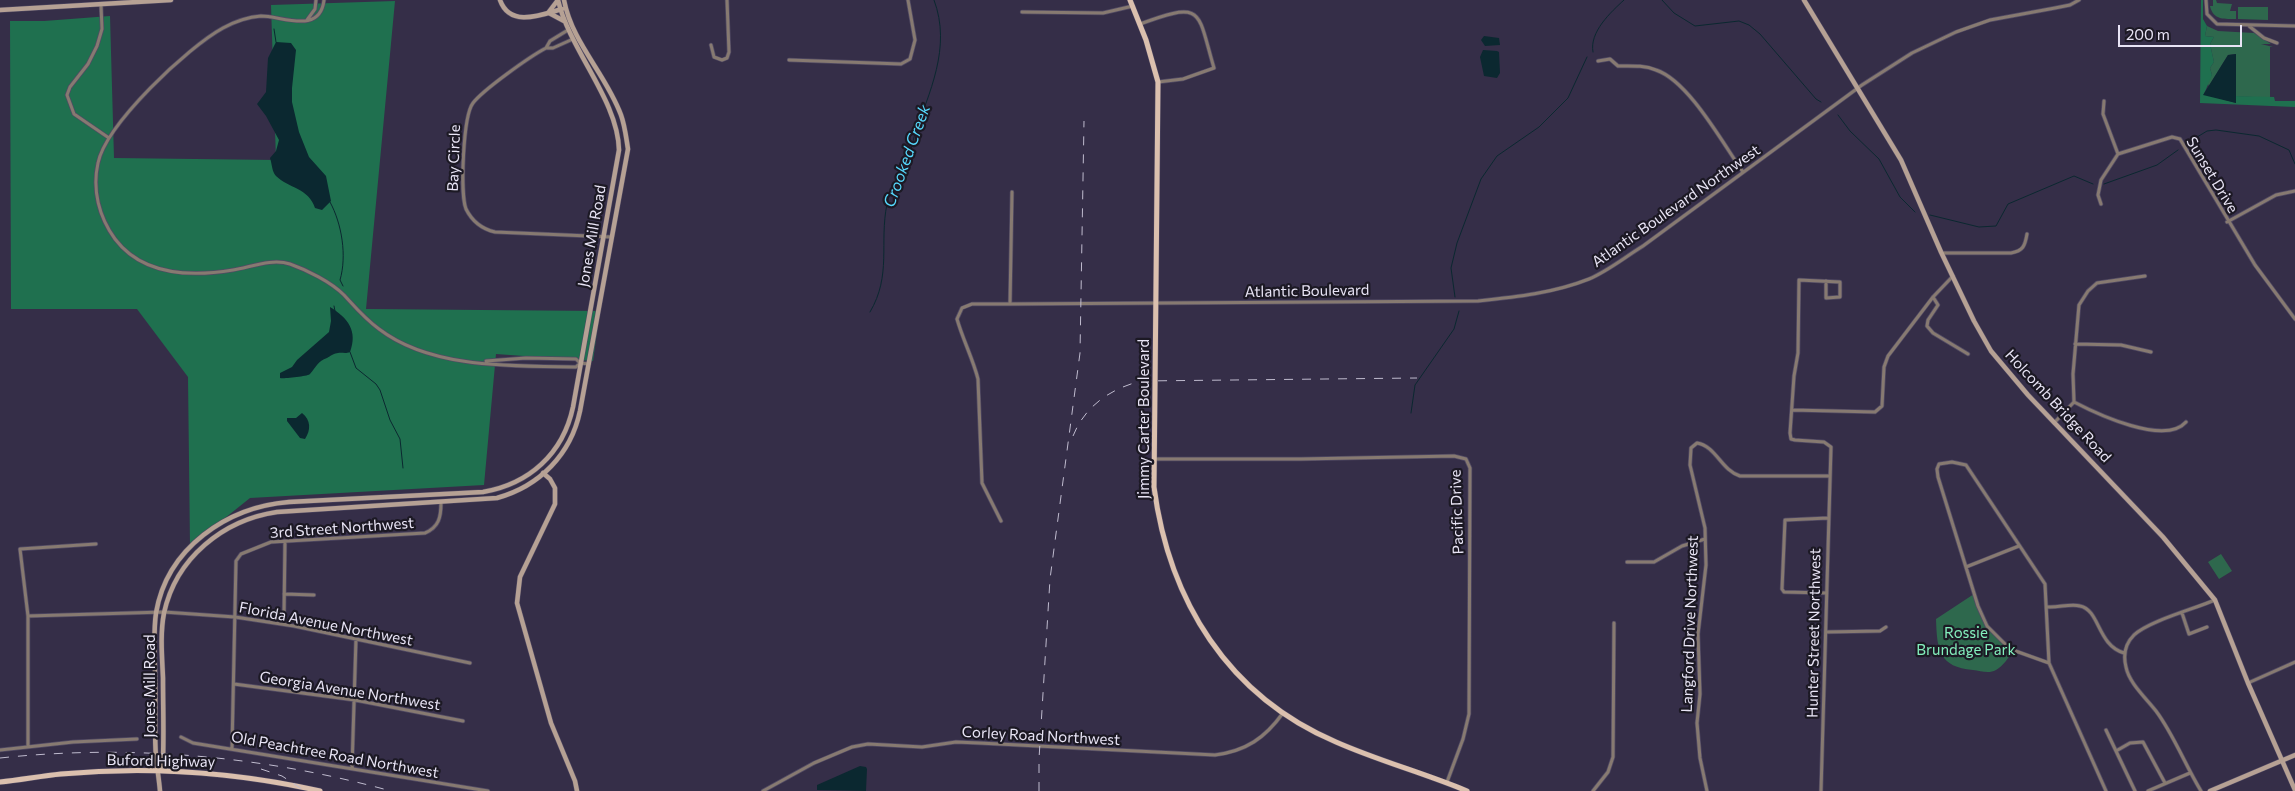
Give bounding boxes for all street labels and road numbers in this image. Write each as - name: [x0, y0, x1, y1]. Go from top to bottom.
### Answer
- street label: Bay Circle: [444, 124, 464, 192]
- street label: Sunset Drive: [2182, 134, 2242, 216]
- street label: Atlantic Boulevard Northwest: [1588, 141, 1764, 271]
- street label: Jones Mill Road: [574, 184, 610, 288]
- street label: Atlantic Boulevard: [1244, 281, 1370, 301]
- street label: Jimmy Carter Boulevard: [1135, 339, 1153, 499]
- street label: Holcomb Bridge Road: [2001, 346, 2115, 466]
- street label: Pacific Drive: [1447, 469, 1467, 555]
- street label: 3rd Street Northwest: [269, 514, 415, 542]
- street label: Langford Drive Northwest: [1678, 535, 1702, 713]
- street label: Hunter Street Northwest: [1804, 548, 1824, 718]
- street label: Florida Avenue Northwest: [237, 598, 415, 650]
- street label: Jones Mill Road: [141, 634, 159, 738]
- street label: Georgia Avenue Northwest: [258, 668, 442, 714]
- street label: Corley Road Northwest: [961, 723, 1121, 749]
- street label: Old Peachtree Road Northwest: [230, 728, 440, 782]
- street label: Buford Highway: [106, 751, 216, 771]

